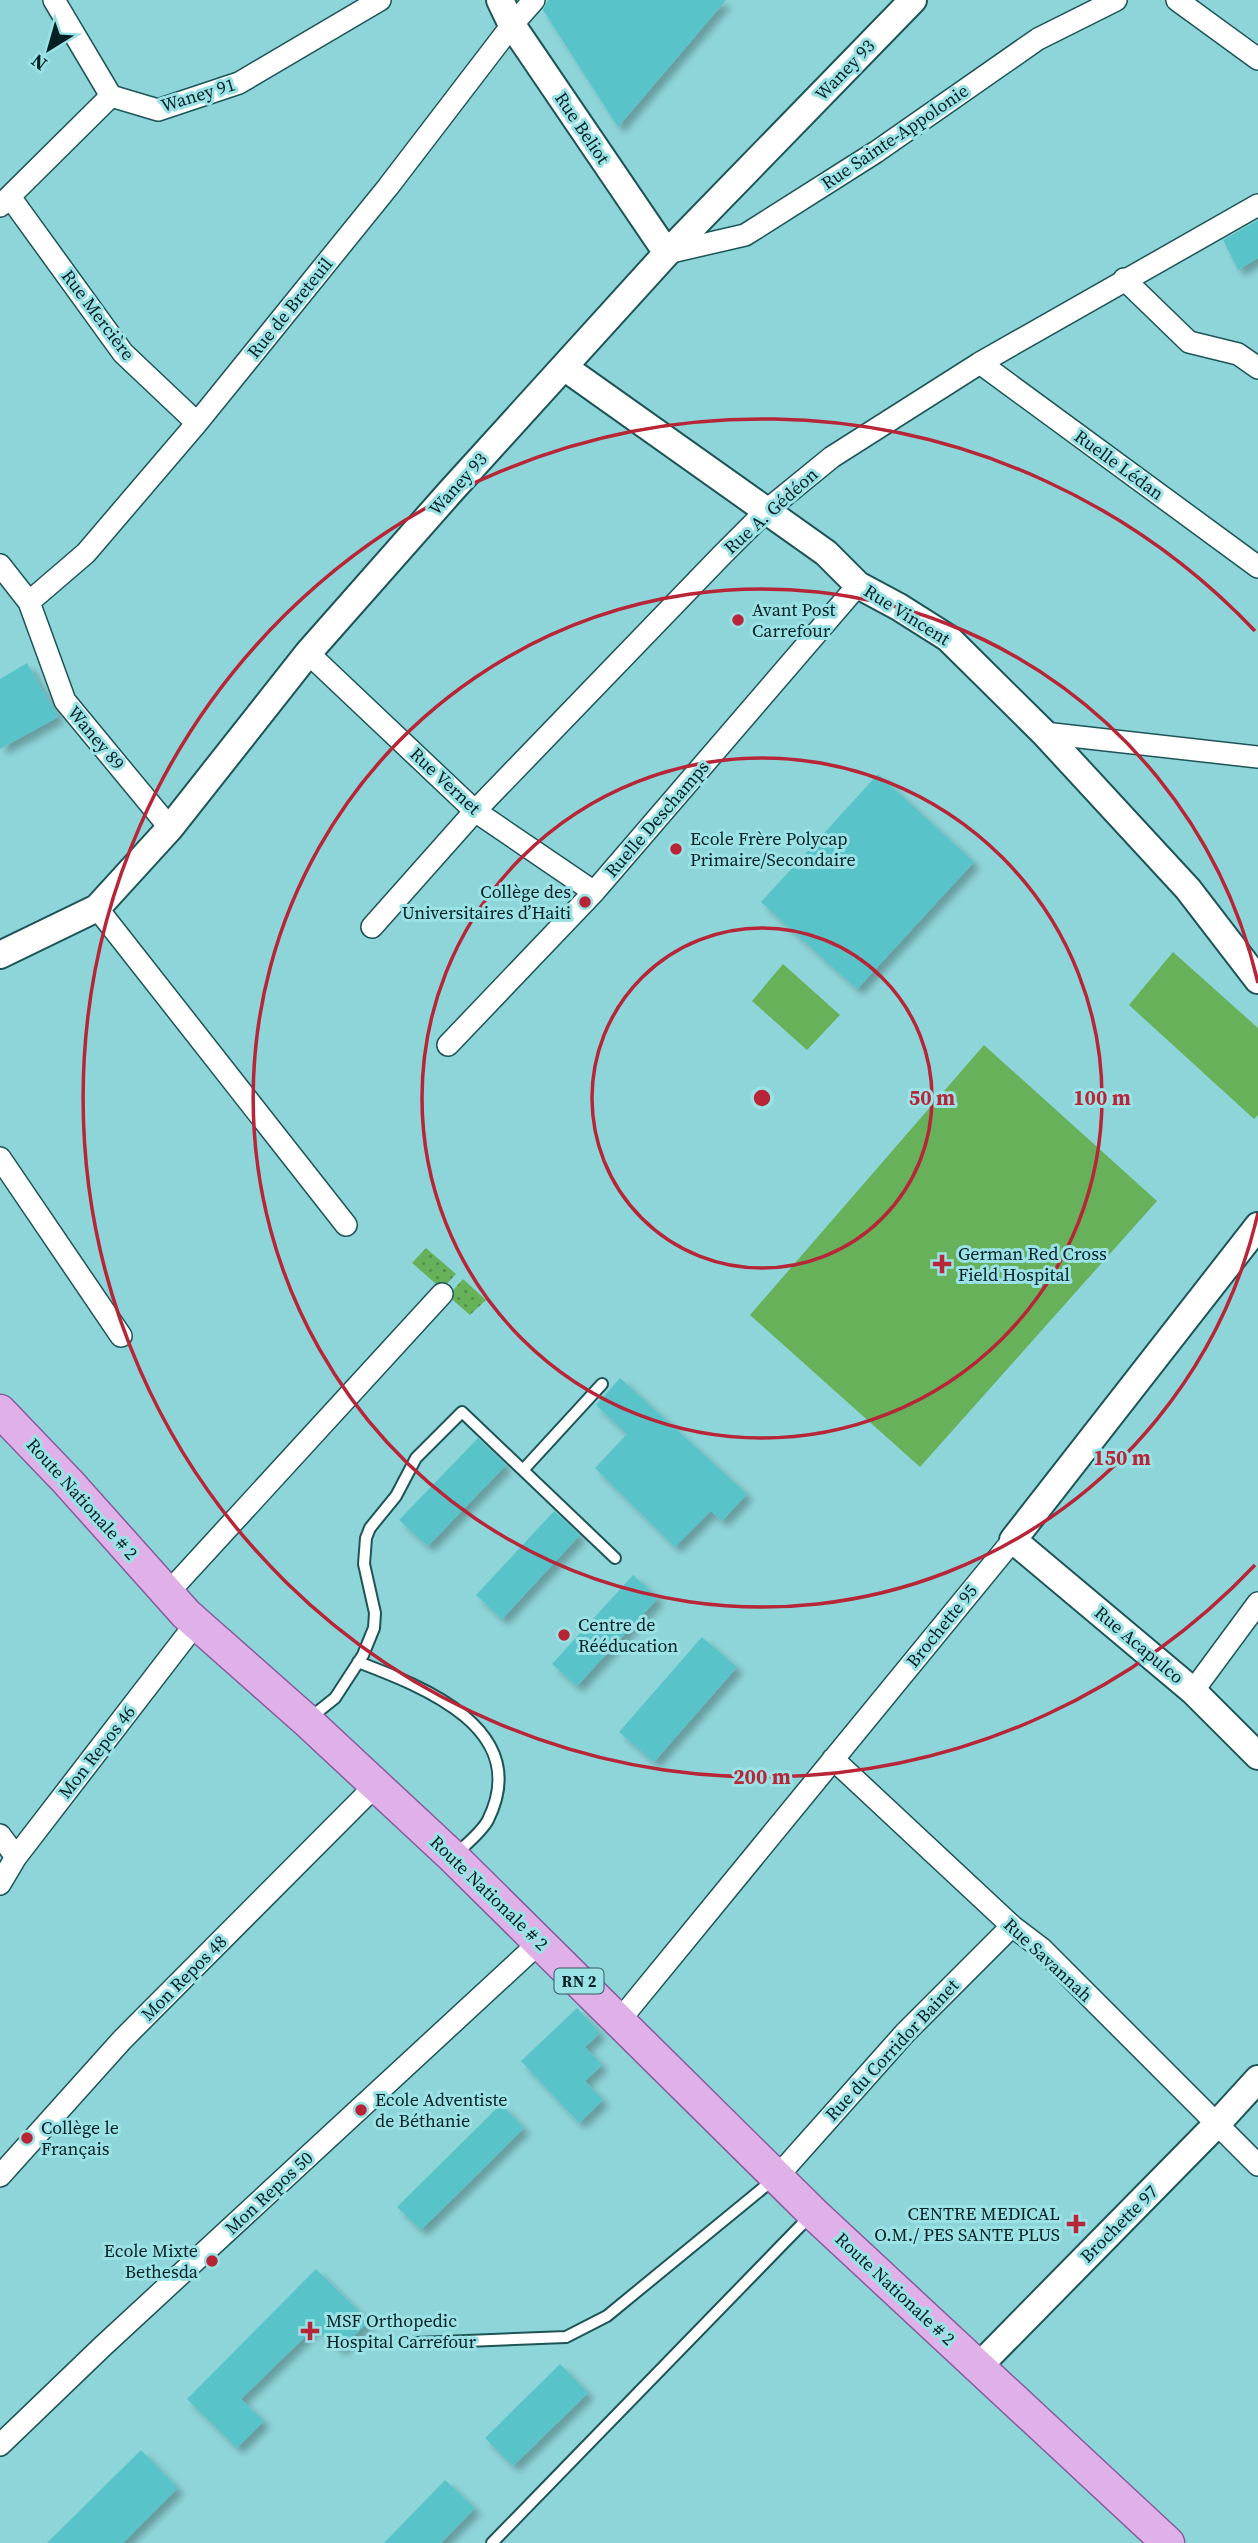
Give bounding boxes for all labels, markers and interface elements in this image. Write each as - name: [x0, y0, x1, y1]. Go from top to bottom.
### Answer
- north arrow: [14, 14, 84, 84]
- street label: Waney 93: [809, 33, 880, 106]
- text: N: [25, 48, 52, 77]
- street label: Waney 91: [158, 71, 238, 118]
- street label: Rue Sainte-Appolonie: [816, 78, 973, 195]
- street label: Rue Beliot: [549, 87, 616, 169]
- street label: Rue de Breteuil: [241, 252, 338, 363]
- street label: Rue Mercière: [56, 264, 141, 365]
- street label: Ruelle Lédan: [1070, 424, 1169, 506]
- street label: Waney 93: [423, 447, 492, 520]
- street label: Rue A. Gédéon: [718, 462, 823, 560]
- street label: Rue Vincent: [859, 578, 955, 651]
- place label: Avant Post Carrefour: [752, 597, 836, 643]
- marker: Avant Post Carrefour: [730, 612, 746, 628]
- street label: Waney 89: [62, 700, 131, 775]
- street label: Rue Vernet: [405, 741, 486, 820]
- street label: Ruelle Deschamps: [599, 755, 715, 883]
- place label: Ecole Frère Polycap Primaire/Secondaire: [690, 826, 856, 872]
- marker: Ecole Frère Polycap Primaire/Secondaire: [668, 841, 684, 857]
- place label: Collège des Universitaires d’Haiti: [402, 879, 571, 925]
- marker: Collège des Universitaires d’Haiti: [577, 894, 593, 910]
- text: 50 m: [909, 1083, 955, 1112]
- text: 100 m: [1073, 1083, 1131, 1112]
- centre of rings: [750, 1086, 774, 1110]
- place label: German Red Cross Field Hospital: [958, 1241, 1107, 1287]
- marker: German Red Cross Field Hospital: [932, 1254, 952, 1274]
- street label: Route Nationale # 2: [21, 1432, 144, 1565]
- text: 150 m: [1093, 1443, 1151, 1472]
- street label: Brochette 95: [900, 1579, 983, 1673]
- street label: Rue Acapulco: [1089, 1600, 1189, 1689]
- place label: Centre de Rééducation: [578, 1612, 678, 1658]
- marker: Centre de Rééducation: [556, 1627, 572, 1643]
- street label: Mon Repos 46: [52, 1700, 141, 1803]
- text: 200 m: [733, 1762, 791, 1791]
- street label: Route Nationale # 2: [425, 1830, 554, 1956]
- street label: Rue Savannah: [999, 1912, 1098, 2007]
- street label: Mon Repos 48: [135, 1929, 232, 2026]
- road number: RN 2: [554, 1968, 604, 1994]
- street label: Rue du Corridor Bainet: [819, 1973, 964, 2126]
- place label: Ecole Adventiste de Béthanie: [375, 2087, 507, 2133]
- marker: Ecole Adventiste de Béthanie: [353, 2102, 369, 2118]
- place label: Collège le Français: [41, 2115, 119, 2161]
- marker: Collège le Français: [19, 2130, 35, 2146]
- street label: Mon Repos 50: [219, 2145, 318, 2240]
- street label: Brochette 97: [1074, 2179, 1163, 2268]
- place label: CENTRE MEDICAL O.M./ PES SANTE PLUS: [874, 2201, 1060, 2247]
- marker: CENTRE MEDICAL O.M./ PES SANTE PLUS: [1066, 2214, 1086, 2234]
- street label: Route Nationale # 2: [830, 2226, 961, 2351]
- place label: Ecole Mixte Bethesda: [104, 2238, 199, 2284]
- marker: Ecole Mixte Bethesda: [204, 2253, 220, 2269]
- place label: MSF Orthopedic Hospital Carrefour: [326, 2308, 477, 2354]
- marker: MSF Orthopedic Hospital Carrefour: [300, 2321, 320, 2341]

